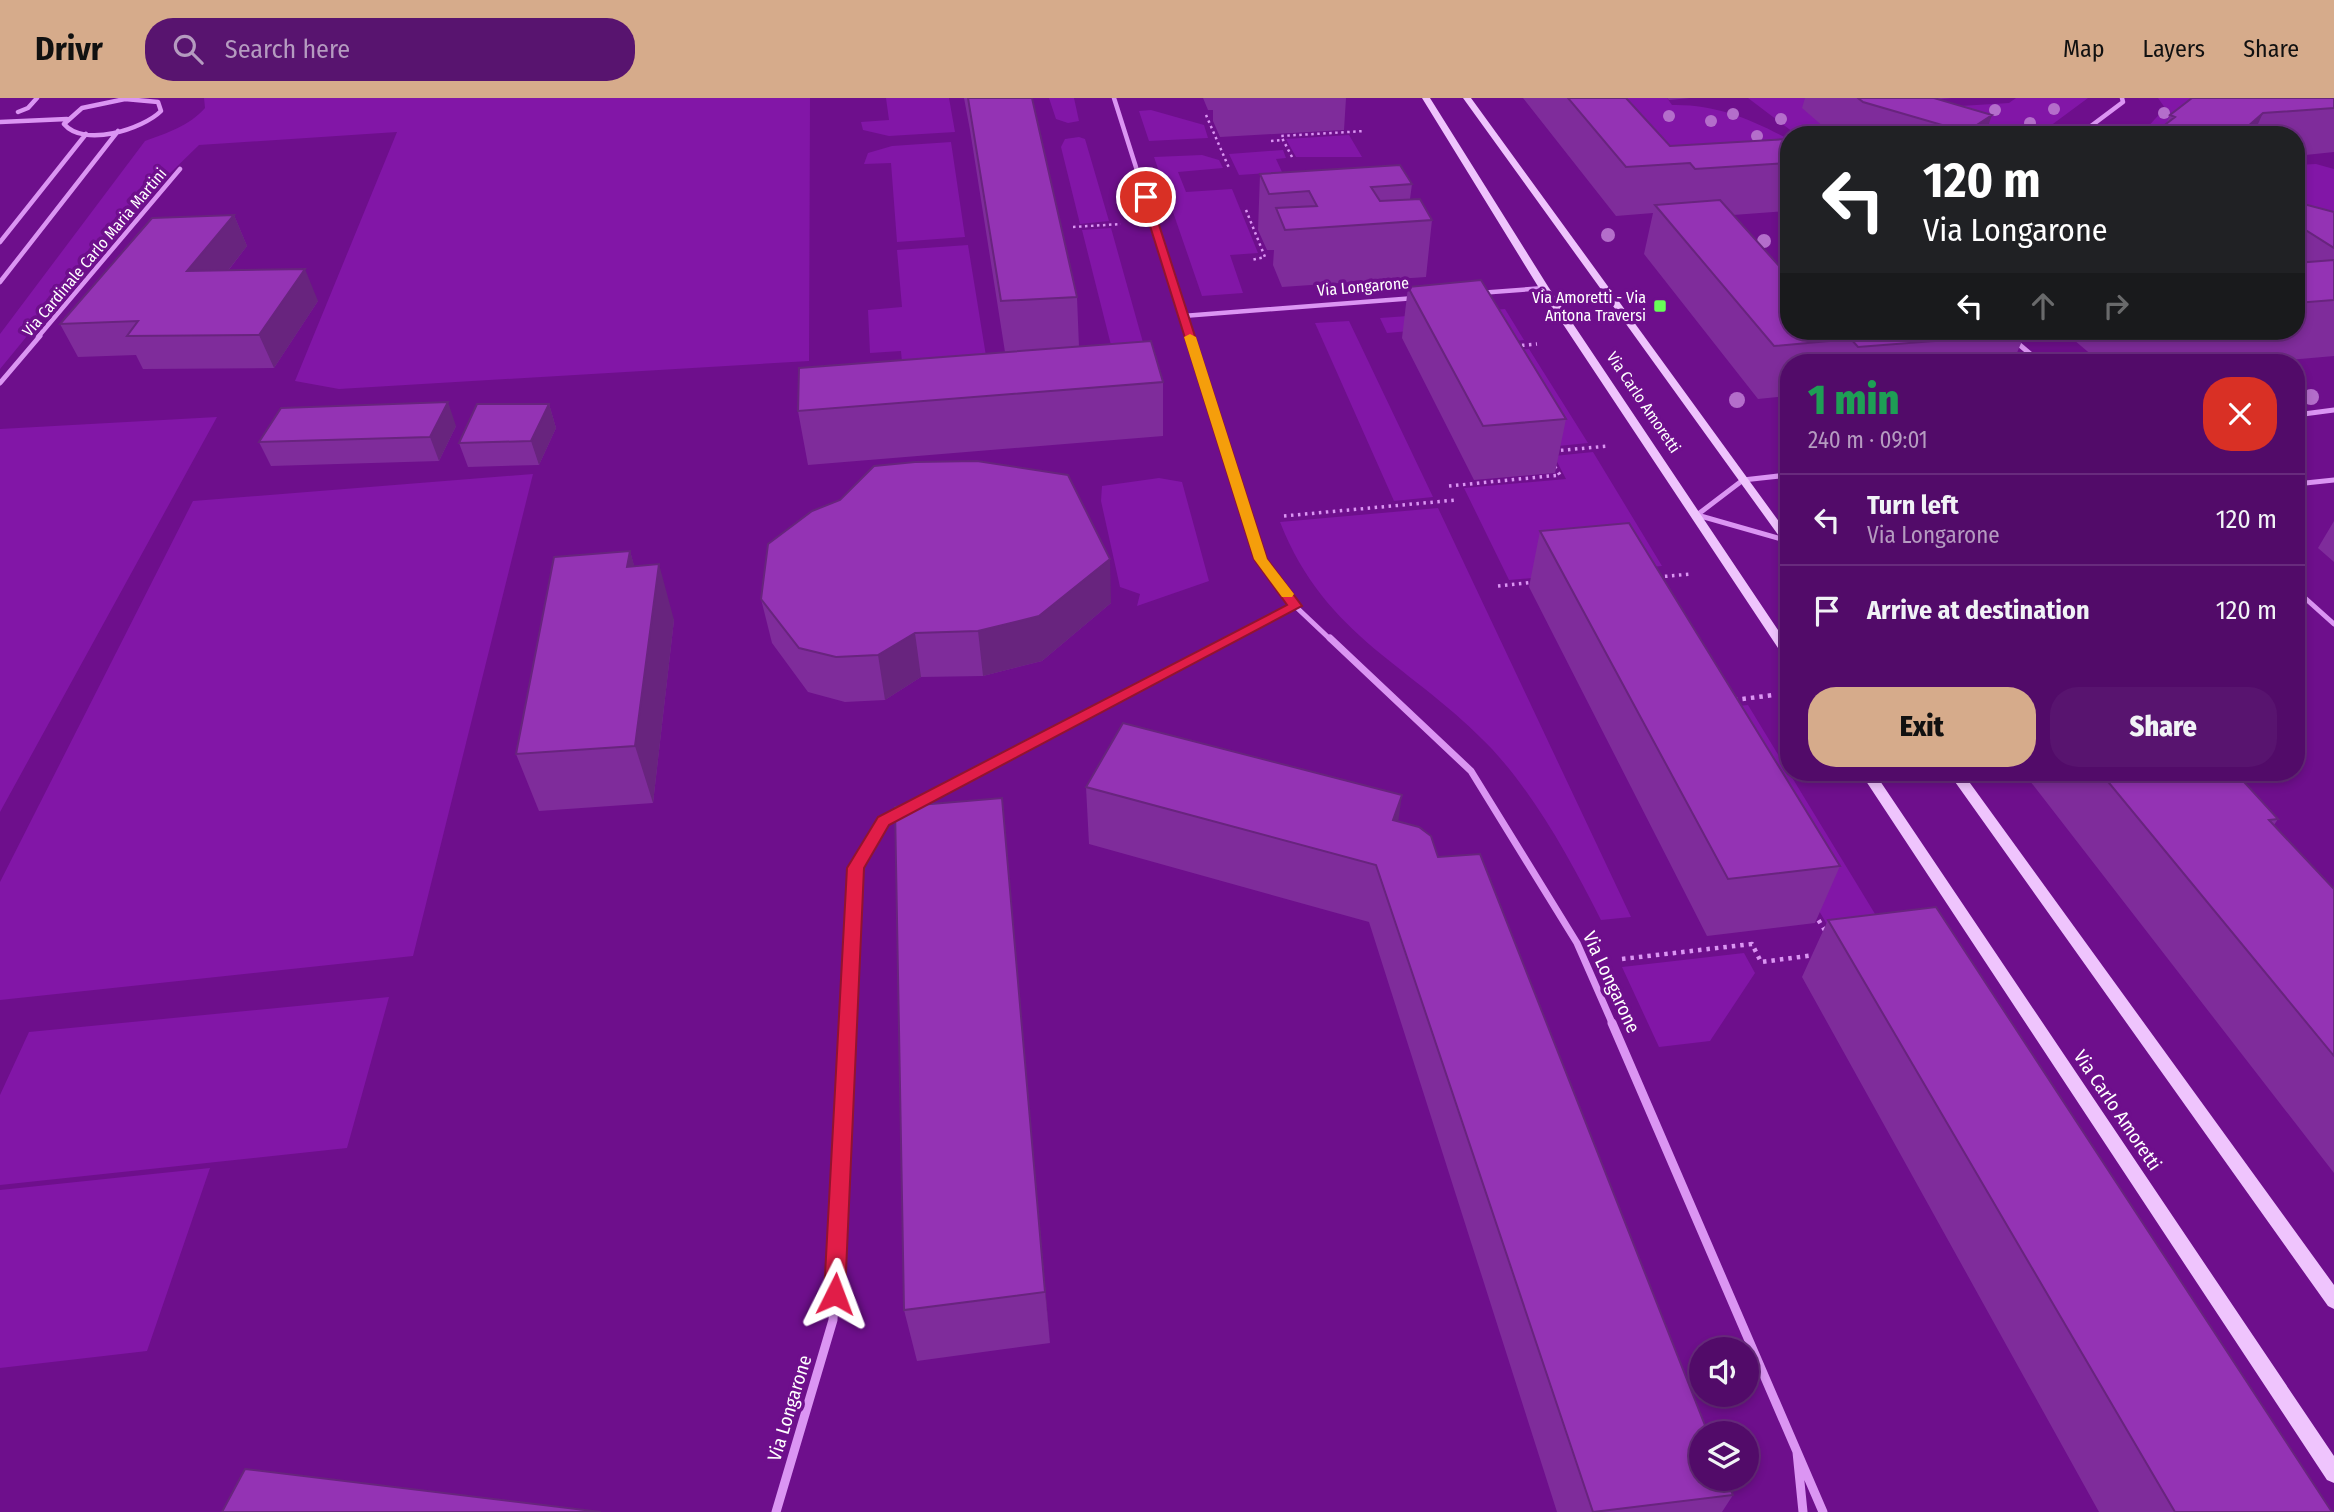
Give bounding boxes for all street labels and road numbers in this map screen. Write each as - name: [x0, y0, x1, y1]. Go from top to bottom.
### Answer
- street label: Via Cardinale Carlo Maria Martini: [18, 164, 170, 340]
- street label: Via Longarone: [1316, 273, 1410, 300]
- street label: Via Carlo Amoretti: [1603, 348, 1685, 457]
- street label: Via Longarone: [1578, 928, 1645, 1037]
- street label: Via Carlo Amoretti: [2069, 1046, 2166, 1175]
- street label: Via Longarone: [762, 1352, 817, 1464]

